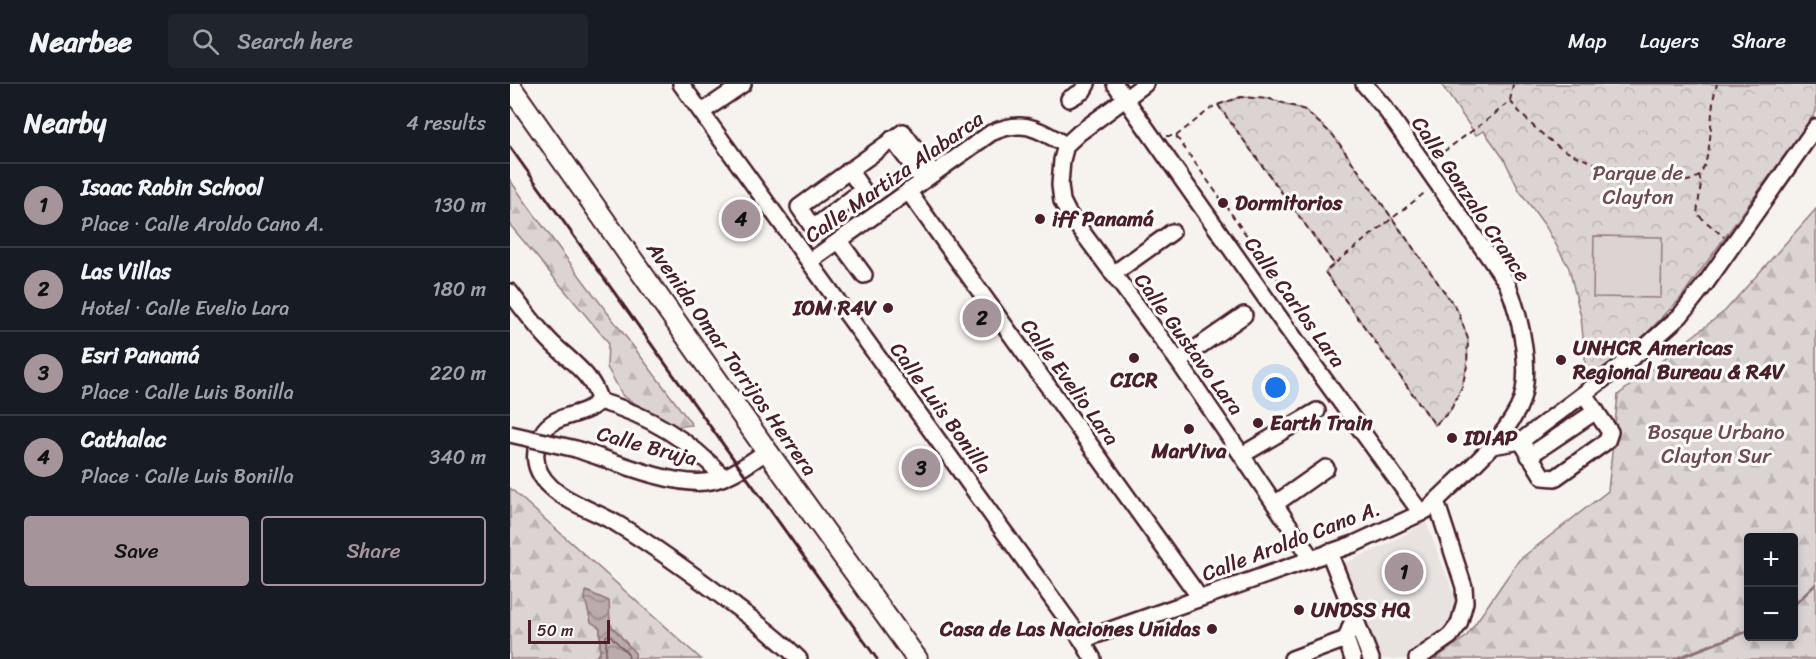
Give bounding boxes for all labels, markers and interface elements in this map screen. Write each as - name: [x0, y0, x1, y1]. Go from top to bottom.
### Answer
- search box: [168, 14, 588, 68]
- text: Nearbee: [30, 17, 132, 66]
- text: Search here: [237, 22, 353, 61]
- text: Map: [1568, 22, 1607, 60]
- text: Layers: [1640, 22, 1699, 60]
- text: Share: [1732, 22, 1786, 60]
- icon: search: [189, 25, 222, 58]
- text: Nearby: [24, 100, 106, 146]
- street label: Calle Martiza Alabarca: [796, 100, 992, 253]
- text: 4 results: [406, 106, 486, 141]
- street label: Calle Gonzalo Crance: [1401, 108, 1541, 290]
- park label: Parque de Clayton: [1593, 154, 1684, 216]
- text: Isaac Rabin School: [81, 168, 263, 207]
- place label: Dormitorios: [1235, 184, 1343, 222]
- text: 1: [39, 188, 48, 223]
- text: 130 m: [433, 188, 486, 223]
- pin: 4: [722, 196, 760, 242]
- marker: Dormitorios: [1216, 196, 1230, 210]
- place label: iff Panamá: [1052, 200, 1154, 238]
- text: Place · Calle Aroldo Cano A.: [81, 207, 325, 242]
- marker: iff Panamá: [1033, 212, 1047, 226]
- street label: Calle Carlos Lara: [1234, 228, 1356, 376]
- street label: Avenida Omar Torrijos Herrera: [636, 233, 828, 485]
- text: Las Villas: [81, 252, 171, 291]
- street label: Calle Gustavo Lara: [1124, 264, 1255, 424]
- text: 2: [38, 272, 49, 307]
- text: 180 m: [432, 272, 486, 307]
- place label: IOM R4V: [792, 289, 878, 327]
- text: Hotel · Calle Evelio Lara: [81, 291, 289, 326]
- pin: 2: [962, 296, 1002, 340]
- marker: IOM R4V: [881, 301, 895, 315]
- street label: Calle Evelio Lara: [1010, 310, 1130, 455]
- place label: UNHCR Americas Regional Bureau & R4V: [1572, 329, 1786, 391]
- street label: Calle Luis Bonilla: [880, 334, 1003, 483]
- text: Esri Panamá: [81, 336, 199, 375]
- marker: CICR: [1127, 351, 1141, 365]
- marker: UNHCR Americas Regional Bureau & R4V: [1554, 353, 1568, 367]
- text: 3: [38, 356, 49, 391]
- text: 220 m: [430, 356, 486, 391]
- place label: CICR: [1109, 361, 1158, 399]
- your location: [1261, 373, 1290, 402]
- text: Place · Calle Luis Bonilla: [81, 375, 294, 410]
- place label: Earth Train: [1270, 404, 1373, 442]
- park label: Bosque Urbano Clayton Sur: [1647, 413, 1785, 475]
- street label: Calle Bruja: [593, 414, 702, 478]
- marker: Earth Train: [1251, 416, 1265, 430]
- place label: IDIAP: [1463, 419, 1518, 457]
- text: Cathalac: [81, 420, 166, 459]
- marker: MarViva: [1182, 422, 1196, 436]
- marker: IDIAP: [1445, 431, 1459, 445]
- place label: MarViva: [1151, 432, 1227, 470]
- text: 4: [37, 440, 50, 475]
- text: 340 m: [429, 440, 486, 475]
- pin: 3: [902, 446, 940, 490]
- text: Place · Calle Luis Bonilla: [81, 459, 294, 494]
- street label: Calle Aroldo Cano A.: [1196, 489, 1386, 593]
- button: Save: [24, 516, 249, 586]
- button: Share: [261, 516, 486, 586]
- map controls: [1744, 533, 1798, 641]
- button: +: [1744, 533, 1798, 587]
- pin: 1: [1384, 550, 1424, 594]
- button: −: [1744, 587, 1798, 641]
- place label: UNDSS HQ: [1311, 591, 1411, 629]
- marker: UNDSS HQ: [1292, 603, 1306, 617]
- place label: Casa de Las Naciones Unidas: [939, 610, 1200, 648]
- text: 50 m: [537, 616, 573, 645]
- scale bar: [528, 617, 610, 644]
- marker: Casa de Las Naciones Unidas: [1205, 622, 1219, 636]

